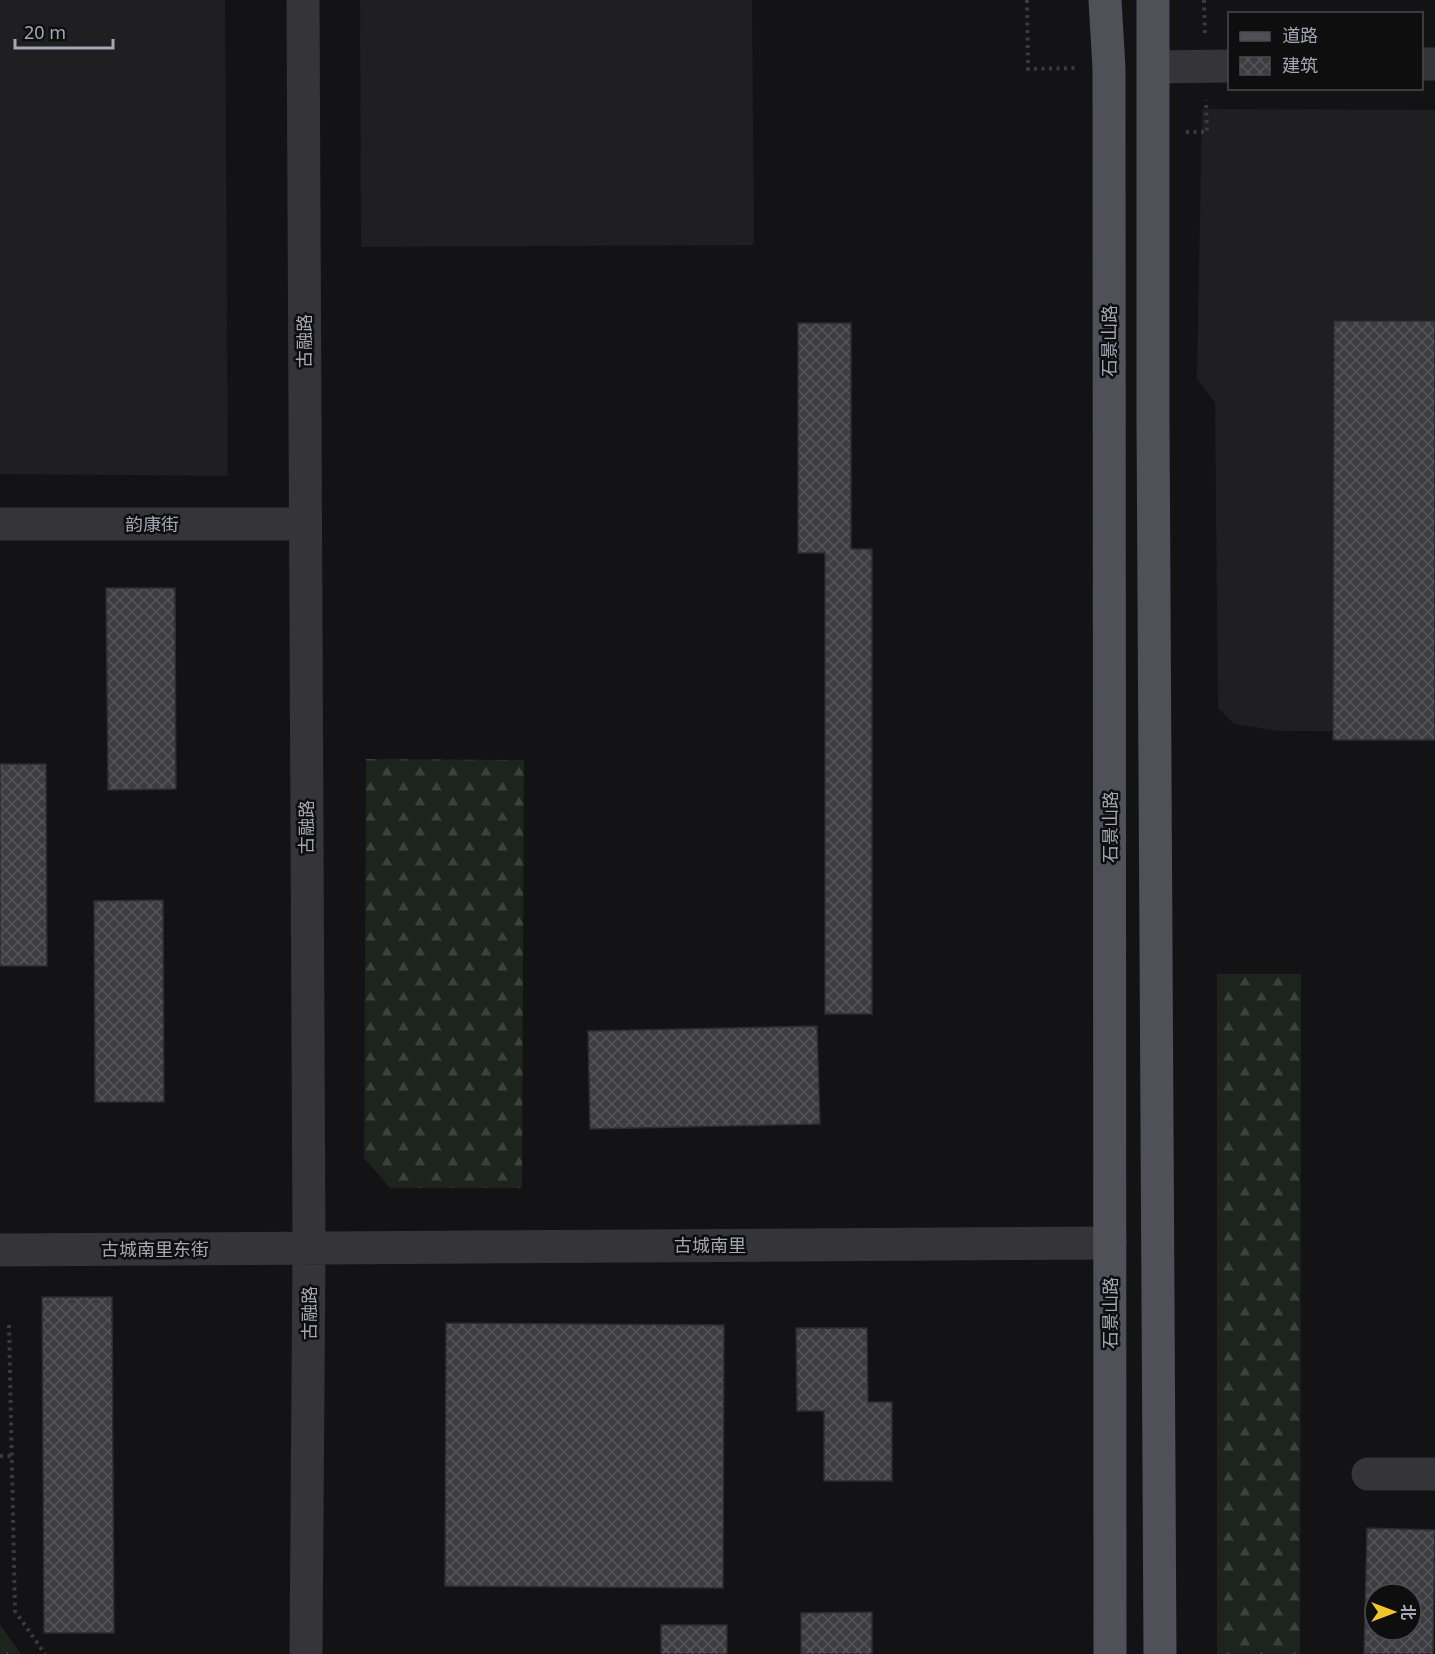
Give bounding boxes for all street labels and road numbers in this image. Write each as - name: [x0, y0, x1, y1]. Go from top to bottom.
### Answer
- street label: 石景山路: [1097, 305, 1121, 377]
- street label: 古融路: [292, 314, 316, 368]
- street label: 韵康街: [125, 512, 179, 536]
- street label: 石景山路: [1098, 791, 1122, 863]
- street label: 古融路: [294, 800, 318, 854]
- street label: 古城南里: [674, 1233, 746, 1257]
- street label: 古城南里东街: [101, 1237, 209, 1261]
- street label: 石景山路: [1098, 1277, 1122, 1349]
- street label: 古融路: [297, 1286, 321, 1340]

